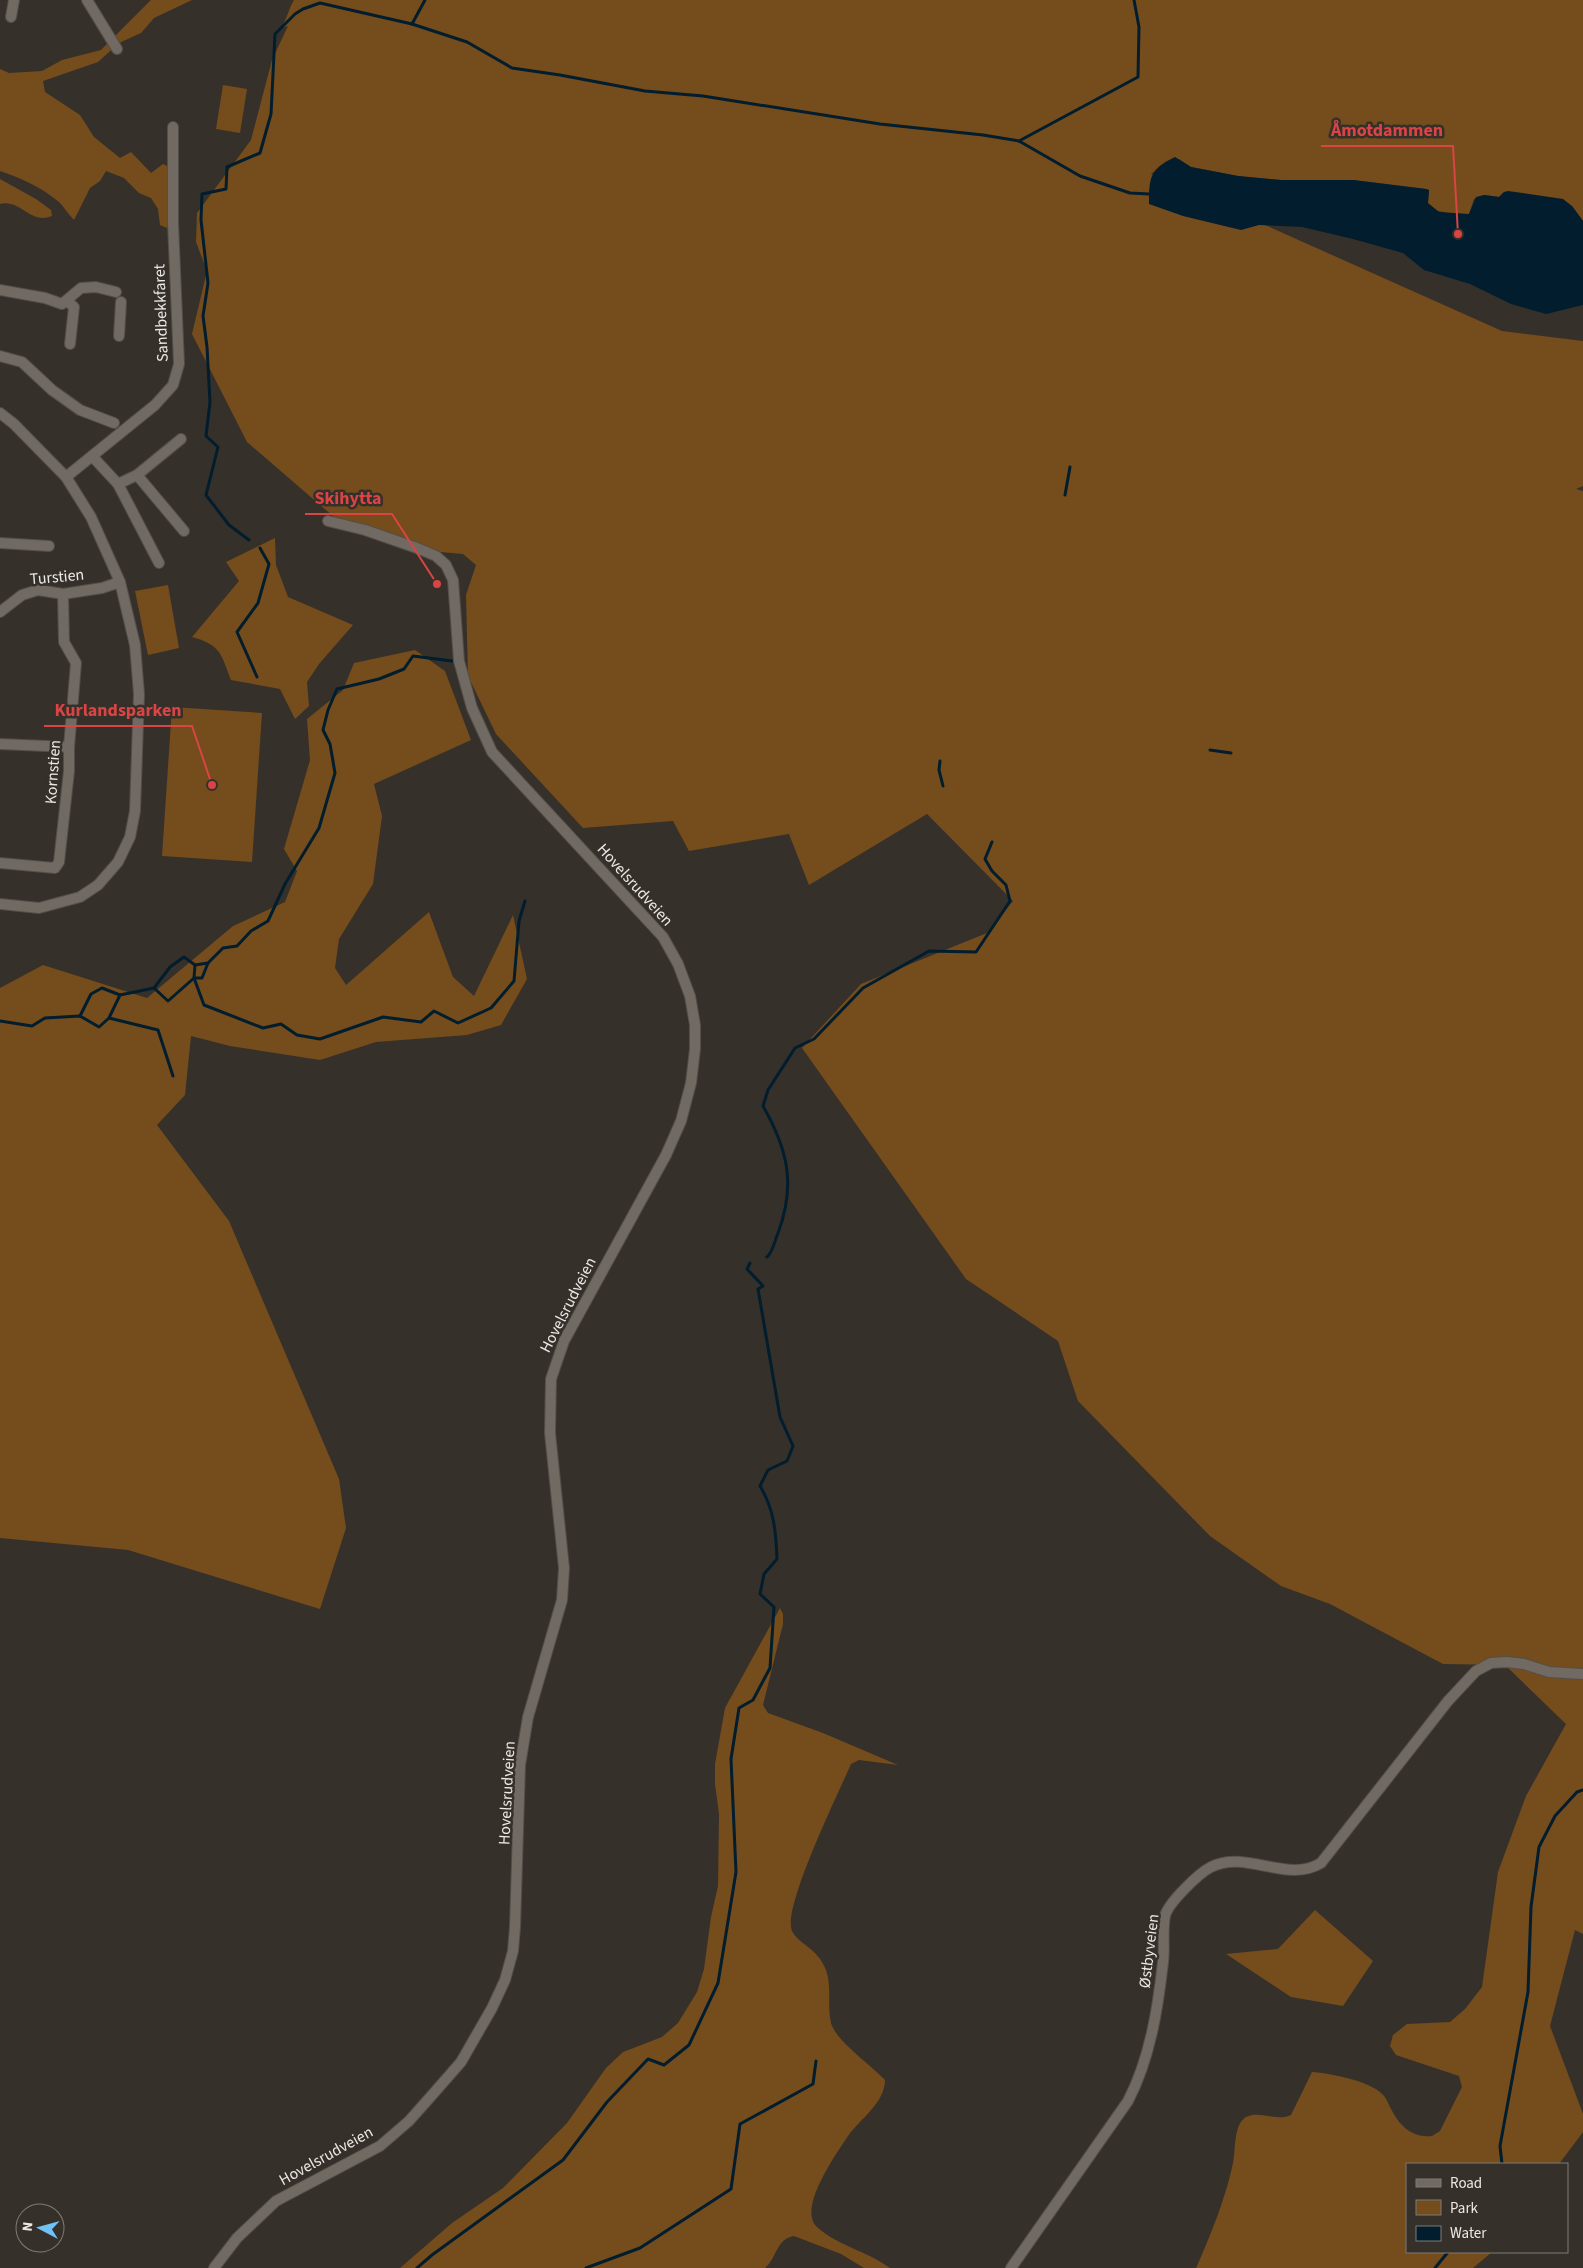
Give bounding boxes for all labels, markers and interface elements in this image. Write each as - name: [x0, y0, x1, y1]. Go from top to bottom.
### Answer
- callout: Åmotdammen: [1321, 113, 1453, 146]
- text: Åmotdammen: [1330, 118, 1443, 143]
- street label: Sandbekkfaret: [148, 263, 174, 362]
- callout: Skihytta: [305, 481, 392, 514]
- text: Skihytta: [314, 486, 382, 511]
- street label: Turstien: [29, 564, 85, 590]
- callout: Kurlandsparken: [44, 693, 192, 726]
- text: Kurlandsparken: [54, 698, 182, 723]
- street label: Kornstien: [40, 739, 66, 805]
- street label: Hovelsrudveien: [592, 839, 678, 931]
- street label: Hovelsrudveien: [535, 1254, 601, 1356]
- street label: Hovelsrudveien: [493, 1740, 521, 1846]
- street label: Østbyveien: [1134, 1913, 1164, 1989]
- street label: Hovelsrudveien: [275, 2121, 377, 2191]
- legend: [1406, 2163, 1568, 2253]
- text: Road: [1450, 2173, 1482, 2194]
- text: Park: [1450, 2198, 1479, 2219]
- north arrow: [15, 2203, 65, 2253]
- text: N: [18, 2221, 38, 2232]
- text: Water: [1450, 2223, 1487, 2244]

